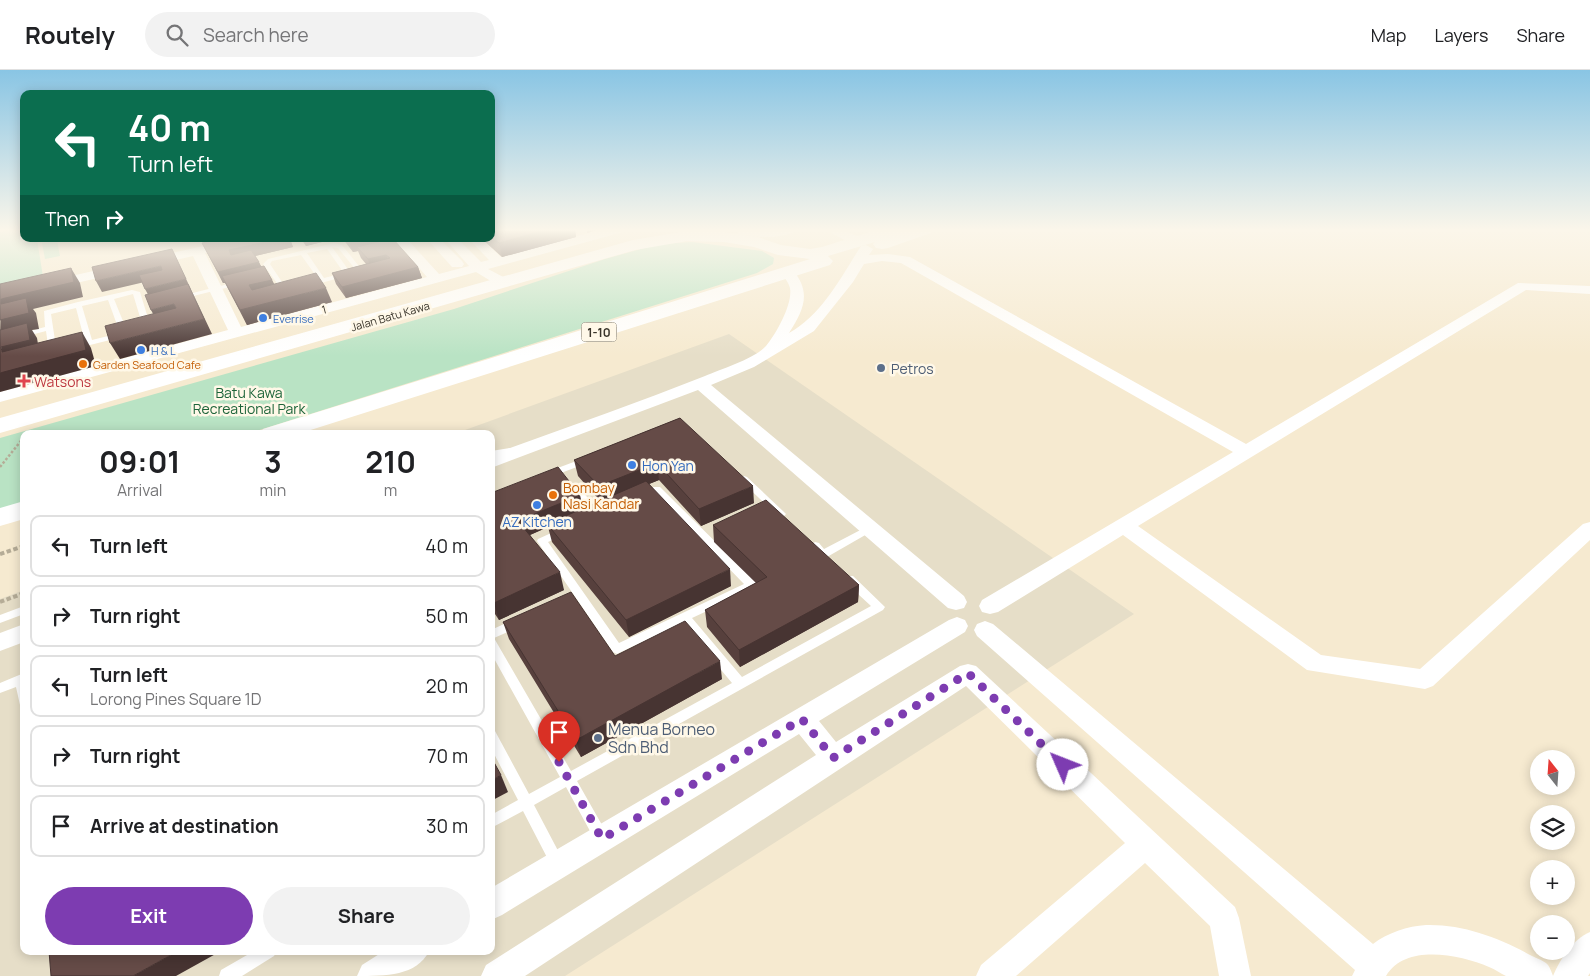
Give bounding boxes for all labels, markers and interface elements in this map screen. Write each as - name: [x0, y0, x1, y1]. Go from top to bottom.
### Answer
- search box: [145, 12, 495, 57]
- text: Routely: [25, 18, 115, 51]
- icon: search: [163, 21, 191, 49]
- text: Search here: [203, 22, 309, 48]
- text: Map: [1371, 23, 1406, 47]
- text: Layers: [1434, 23, 1488, 47]
- text: Share: [1516, 23, 1565, 47]
- text: 40 m: [128, 104, 211, 152]
- icon: left: [45, 110, 110, 175]
- text: Turn left: [128, 149, 213, 179]
- icon: right: [100, 205, 128, 233]
- text: Then: [45, 206, 90, 232]
- street label: Jalan Batu Kawa: [349, 298, 431, 334]
- street label: 1: [320, 301, 328, 317]
- place label: Everrise: [273, 311, 314, 326]
- marker: Everrise: [257, 312, 269, 324]
- road number: 1-10: [582, 322, 616, 342]
- place label: H & L: [151, 343, 176, 358]
- marker: H & L: [135, 344, 147, 356]
- place label: Garden Seafood Cafe: [93, 357, 202, 372]
- marker: Garden Seafood Cafe: [77, 358, 89, 370]
- place label: Petros: [891, 359, 934, 378]
- marker: Petros: [875, 362, 887, 374]
- place label: Watsons: [34, 372, 91, 391]
- marker: Watsons: [18, 375, 30, 387]
- park label: Batu Kawa Recreational Park: [193, 383, 306, 418]
- text: 09:01: [99, 441, 181, 482]
- text: 3: [264, 441, 282, 482]
- text: 210: [365, 441, 416, 482]
- place label: Hon Yan: [642, 456, 694, 475]
- marker: Hon Yan: [626, 459, 638, 471]
- place label: Bombay Nasi Kandar: [563, 478, 639, 513]
- text: Arrival: [117, 479, 163, 501]
- text: min: [259, 479, 286, 501]
- text: m: [384, 479, 397, 501]
- marker: Bombay Nasi Kandar: [547, 489, 559, 501]
- marker: AZ Kitchen: [531, 499, 543, 511]
- place label: AZ Kitchen: [502, 512, 572, 531]
- icon: left: [47, 532, 75, 560]
- text: Turn left: [90, 533, 168, 559]
- text: 40 m: [425, 533, 468, 559]
- icon: right: [47, 602, 75, 630]
- text: Turn right: [90, 603, 180, 629]
- text: 50 m: [426, 603, 468, 629]
- text: Turn left: [90, 662, 168, 688]
- icon: left: [47, 672, 75, 700]
- text: 20 m: [426, 673, 468, 699]
- text: Lorong Pines Square 1D: [90, 688, 262, 710]
- pin: [538, 711, 580, 762]
- icon: arrive: [545, 718, 573, 746]
- place label: Menua Borneo Sdn Bhd: [608, 718, 715, 758]
- marker: Menua Borneo Sdn Bhd: [592, 732, 604, 744]
- position arrow: [1036, 738, 1088, 790]
- icon: right: [47, 742, 75, 770]
- text: Turn right: [90, 743, 180, 769]
- text: 70 m: [427, 743, 468, 769]
- north arrow: [1530, 750, 1575, 795]
- map controls: [1530, 750, 1575, 960]
- button: layers: [1530, 805, 1575, 850]
- icon: arrive: [47, 812, 75, 840]
- text: Arrive at destination: [90, 813, 279, 839]
- text: 30 m: [426, 813, 468, 839]
- button: +: [1530, 860, 1575, 905]
- button: Exit: [45, 887, 253, 945]
- button: Share: [263, 887, 470, 945]
- button: −: [1530, 915, 1575, 960]

